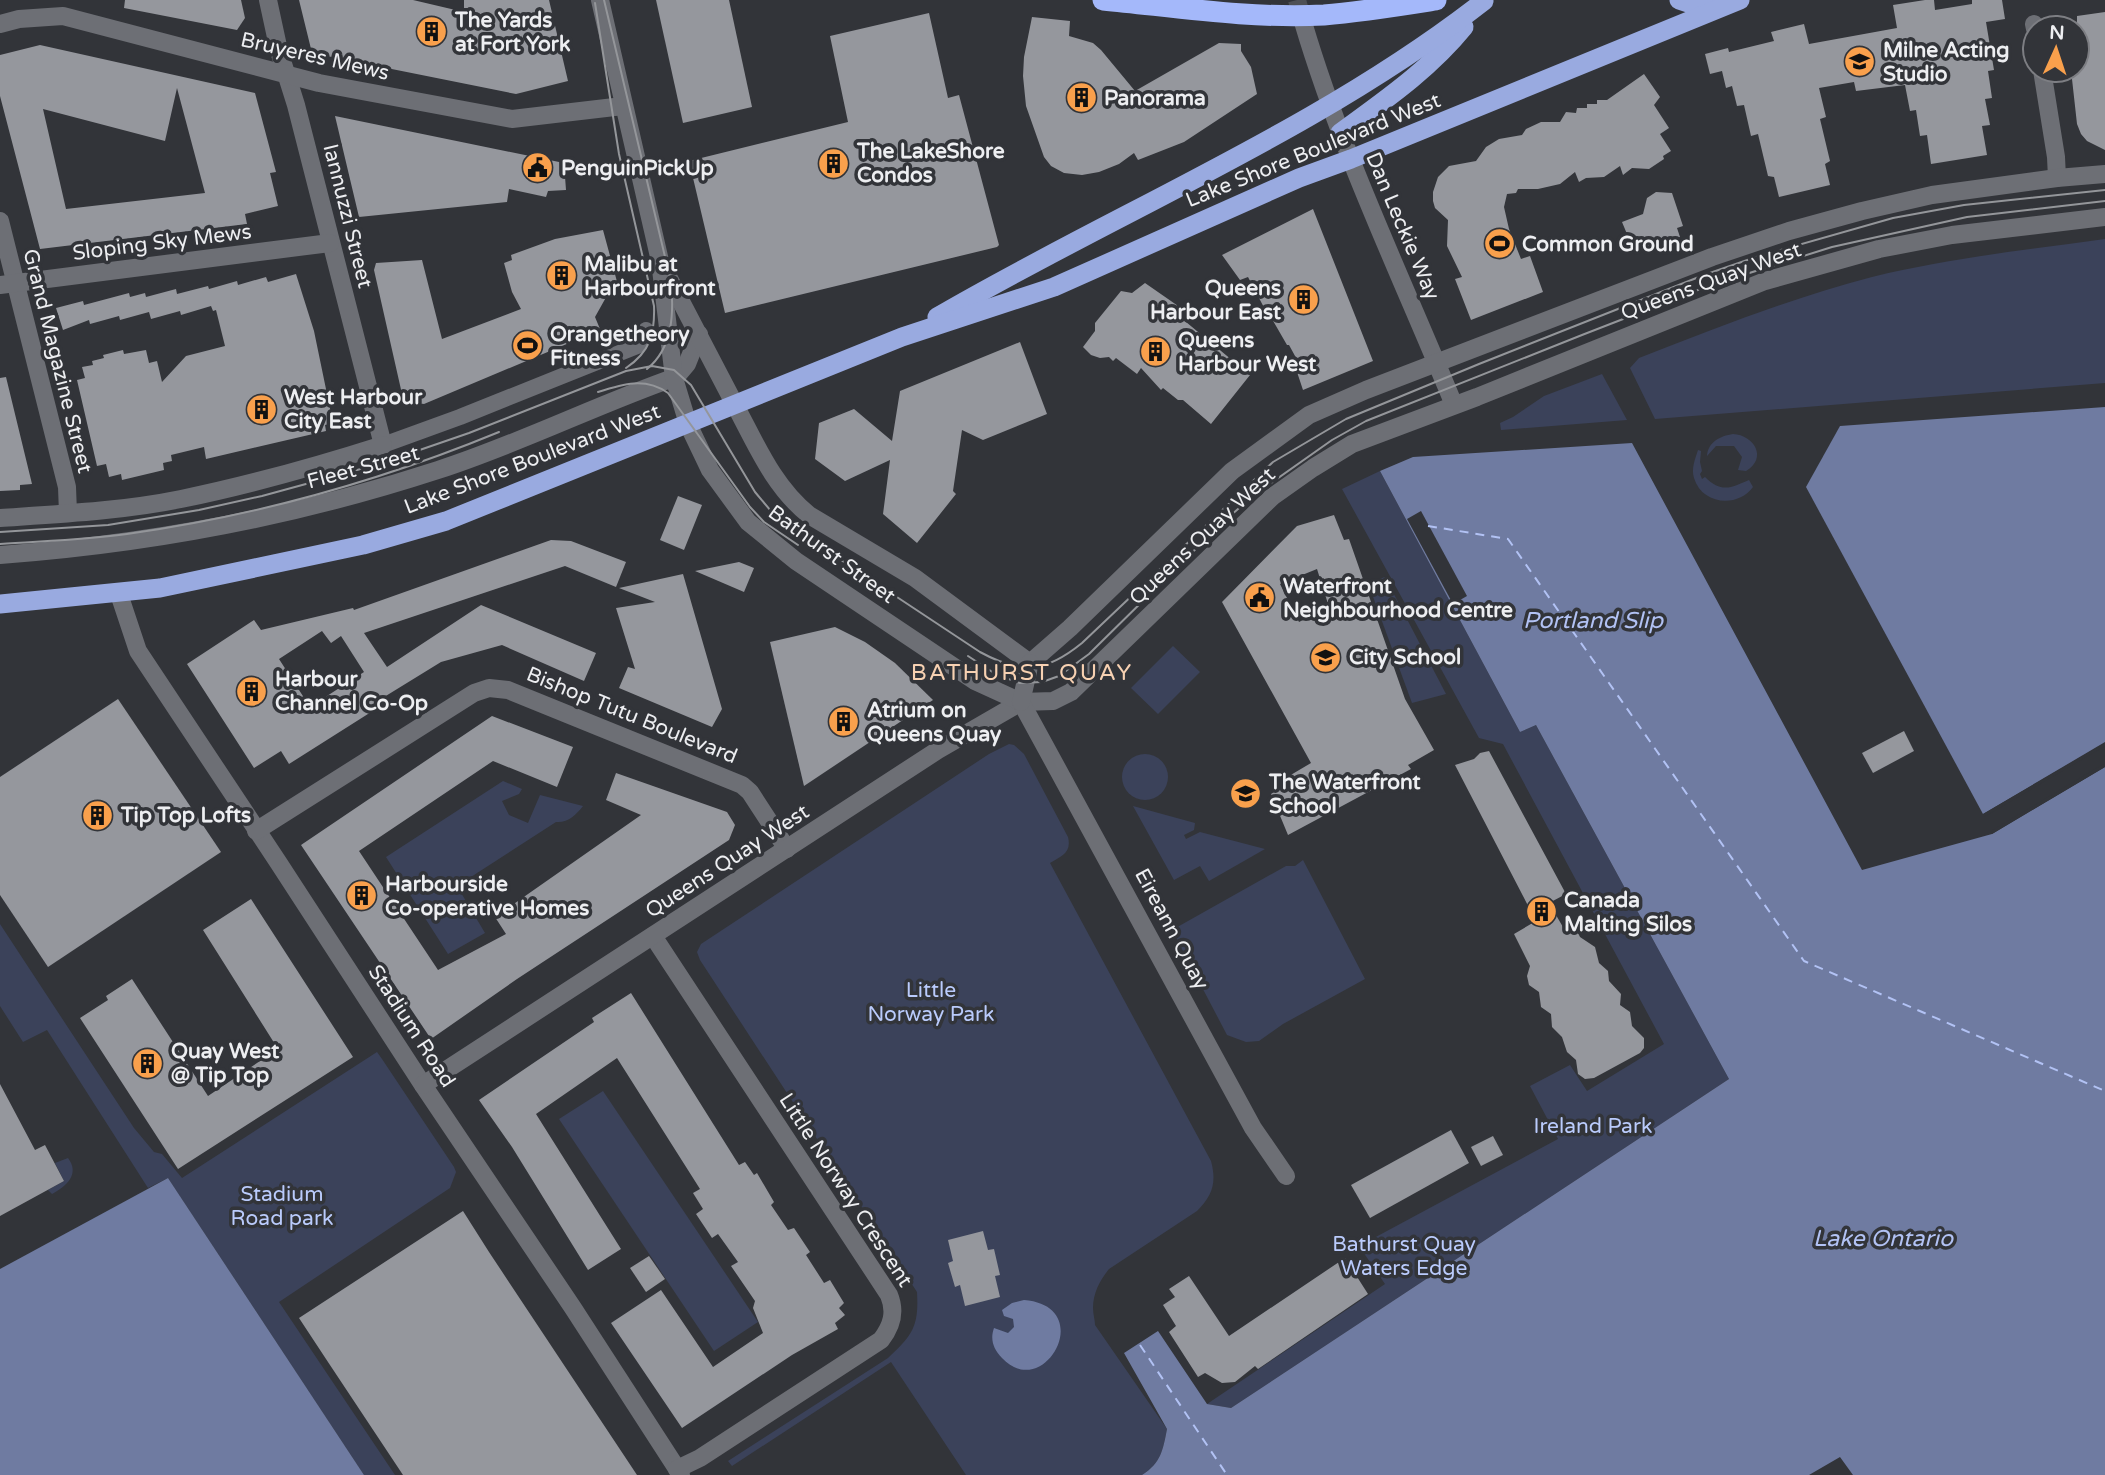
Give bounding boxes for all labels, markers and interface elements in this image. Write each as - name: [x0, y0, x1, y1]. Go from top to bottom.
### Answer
- place label: The Yards at Fort York: [454, 8, 571, 57]
- north arrow: [2021, 14, 2091, 84]
- building icon: The Yards at Fort York: [415, 15, 449, 49]
- text: N: [2049, 22, 2065, 44]
- street label: Bruyeres Mews: [238, 27, 392, 86]
- place label: Milne Acting Studio: [1883, 38, 2010, 87]
- school or university icon: Milne Acting Studio: [1843, 45, 1877, 79]
- building icon: Panorama: [1064, 81, 1098, 115]
- place label: Panorama: [1104, 86, 1206, 111]
- street label: Lake Shore Boulevard West: [1182, 88, 1444, 213]
- place label: The LakeShore Condos: [856, 139, 1005, 188]
- street label: Iannuzzi Street: [318, 141, 378, 291]
- building icon: The LakeShore Condos: [817, 146, 851, 180]
- street label: Dan Leckie Way: [1360, 149, 1445, 304]
- public building icon: PenguinPickUp: [521, 151, 555, 185]
- place label: PenguinPickUp: [561, 156, 714, 181]
- street label: Sloping Sky Mews: [71, 219, 253, 266]
- sports icon: Common Ground: [1482, 227, 1516, 261]
- place label: Common Ground: [1522, 232, 1694, 257]
- street label: Queens Quay West: [1618, 237, 1805, 326]
- street label: Grand Magazine Street: [18, 246, 97, 476]
- place label: Malibu at Harbourfront: [584, 252, 716, 301]
- building icon: Malibu at Harbourfront: [544, 259, 578, 293]
- place label: Queens Harbour East: [1150, 276, 1281, 325]
- building icon: Queens Harbour East: [1287, 283, 1321, 317]
- place label: Orangetheory Fitness: [550, 322, 690, 371]
- place label: Queens Harbour West: [1178, 328, 1316, 377]
- sports icon: Orangetheory Fitness: [510, 329, 544, 363]
- building icon: Queens Harbour West: [1138, 335, 1172, 369]
- place label: West Harbour City East: [284, 385, 423, 434]
- building icon: West Harbour City East: [244, 392, 278, 426]
- street label: Lake Shore Boulevard West: [401, 399, 664, 520]
- street label: Fleet Street: [304, 441, 422, 494]
- street label: Queens Quay West: [1124, 462, 1280, 610]
- street label: Bathurst Street: [763, 500, 900, 609]
- place label: Waterfront Neighbourhood Centre: [1283, 574, 1513, 623]
- public building icon: Waterfront Neighbourhood Centre: [1243, 581, 1277, 615]
- water label: Portland Slip: [1523, 607, 1664, 635]
- school or university icon: City School: [1309, 640, 1343, 674]
- place label: City School: [1349, 645, 1461, 670]
- district label: BATHURST QUAY: [911, 659, 1133, 687]
- street label: Bishop Tutu Boulevard: [523, 662, 741, 769]
- place label: Harbour Channel Co-Op: [275, 667, 428, 716]
- building icon: Harbour Channel Co-Op: [235, 674, 269, 708]
- place label: Atrium on Queens Quay: [867, 698, 1002, 747]
- building icon: Atrium on Queens Quay: [827, 705, 861, 739]
- place label: The Waterfront School: [1268, 770, 1421, 819]
- school or university icon: The Waterfront School: [1229, 777, 1263, 811]
- building icon: Tip Top Lofts: [81, 798, 115, 832]
- street label: Queens Quay West: [641, 799, 814, 924]
- place label: Tip Top Lofts: [120, 803, 251, 828]
- street label: Eireann Quay: [1129, 864, 1214, 994]
- place label: Harbourside Co-operative Homes: [385, 872, 589, 921]
- building icon: Harbourside Co-operative Homes: [345, 879, 379, 913]
- place label: Canada Malting Silos: [1564, 888, 1692, 937]
- building icon: Canada Malting Silos: [1524, 895, 1558, 929]
- street label: Stadium Road: [363, 960, 460, 1092]
- park label: Little Norway Park: [867, 978, 995, 1027]
- place label: Quay West @ Tip Top: [171, 1039, 279, 1088]
- building icon: Quay West @ Tip Top: [131, 1046, 165, 1080]
- street label: Little Norway Crescent: [774, 1089, 918, 1292]
- park label: Ireland Park: [1534, 1114, 1652, 1139]
- park label: Stadium Road park: [231, 1182, 333, 1231]
- water label: Lake Ontario: [1813, 1225, 1954, 1253]
- park label: Bathurst Quay Waters Edge: [1332, 1232, 1476, 1281]

